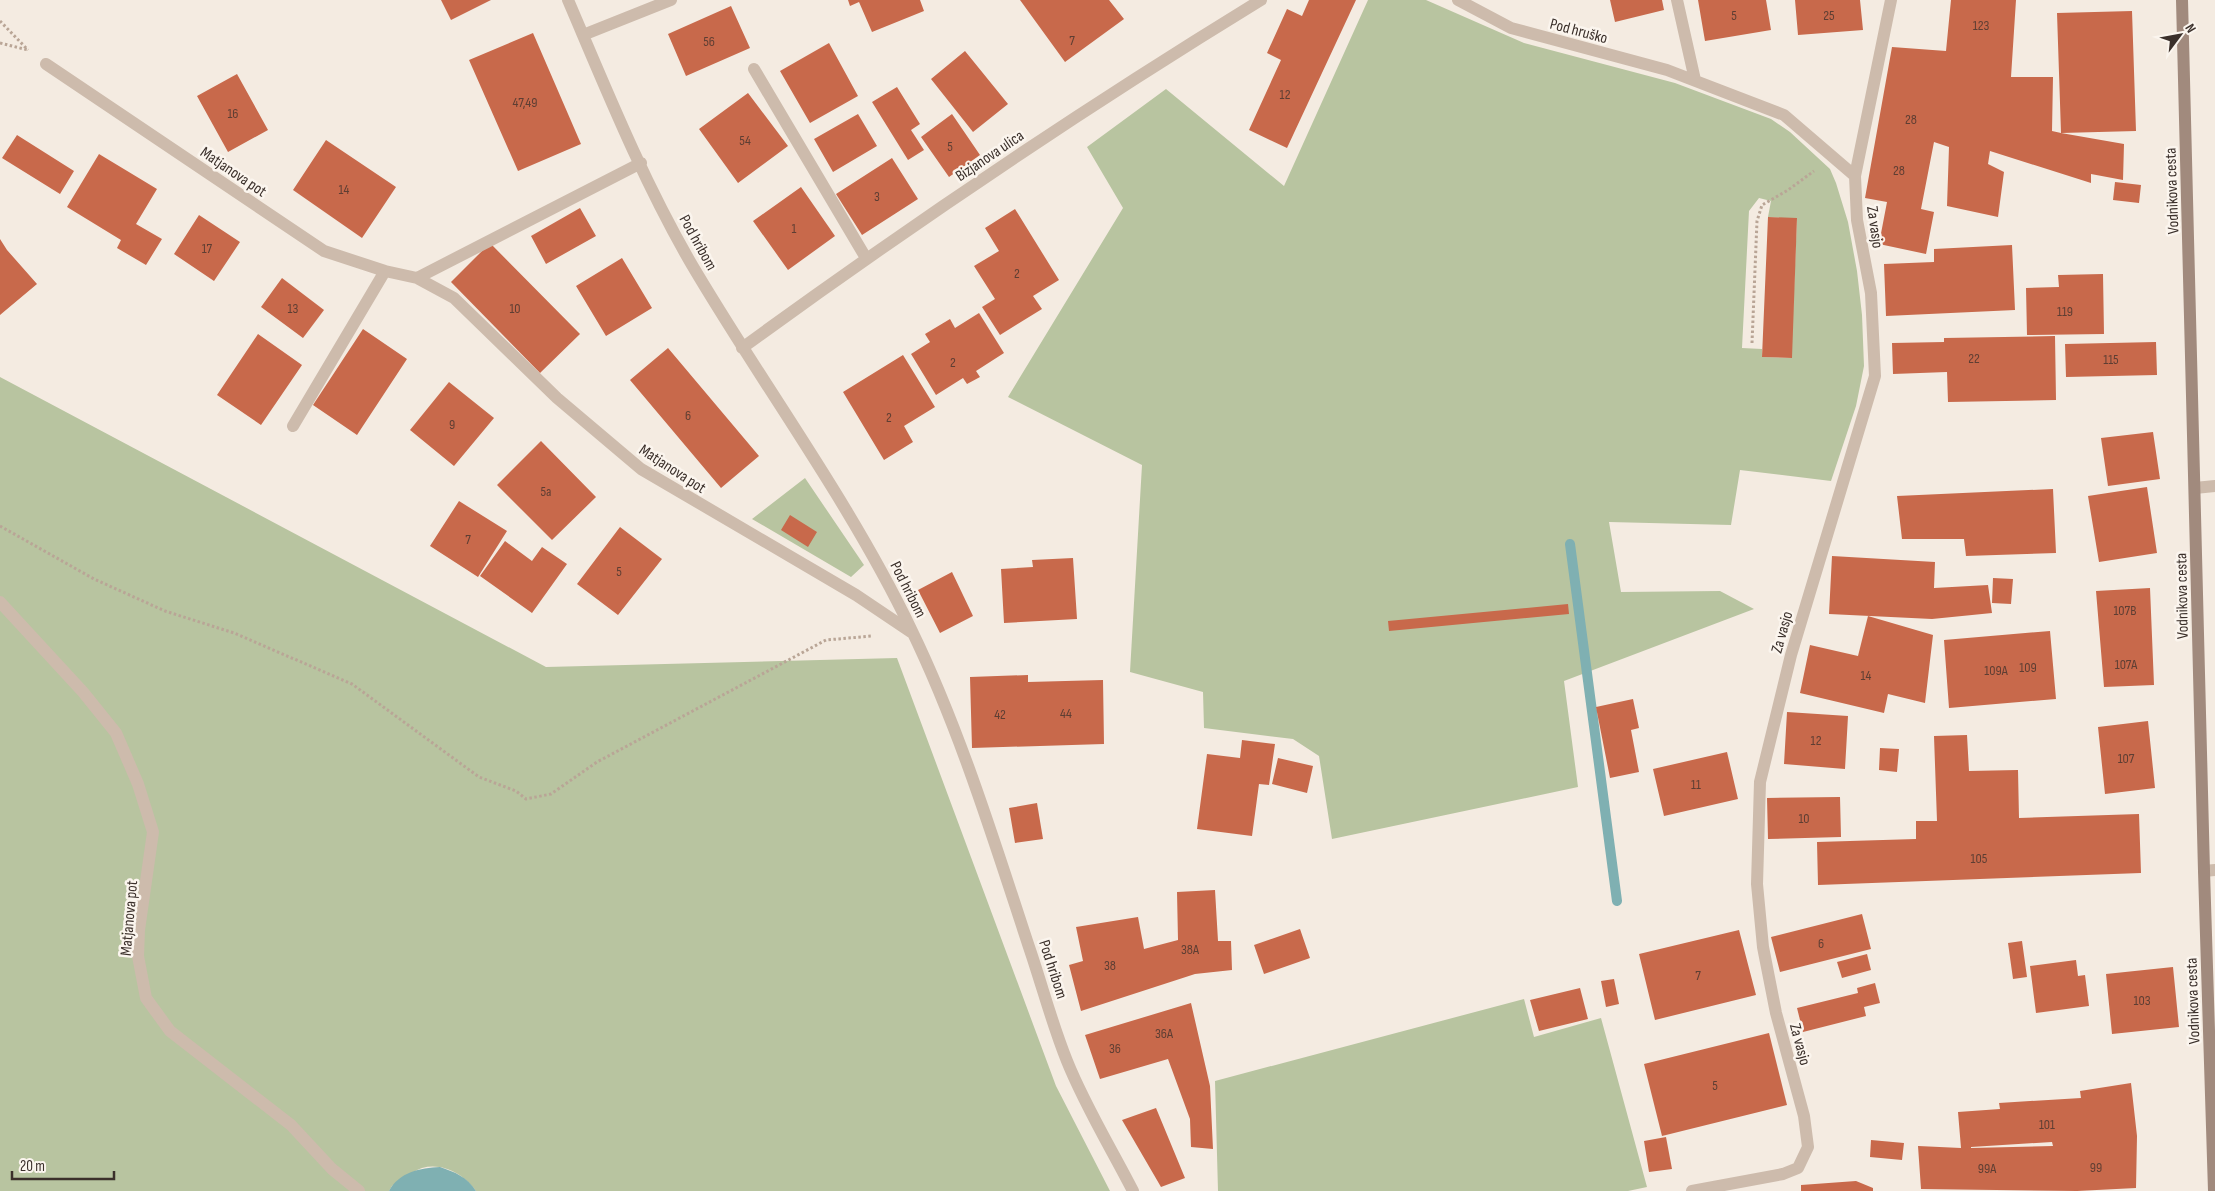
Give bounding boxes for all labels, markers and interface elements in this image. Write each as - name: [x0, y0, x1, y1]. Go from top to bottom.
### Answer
- house number: 5: [1731, 7, 1737, 24]
- house number: 25: [1823, 7, 1835, 24]
- north arrow: [2155, 10, 2205, 60]
- street label: Pod hruško: [1548, 15, 1610, 48]
- house number: 123: [1973, 17, 1989, 34]
- text: N: [2181, 21, 2200, 36]
- house number: 7: [1069, 32, 1075, 49]
- house number: 56: [703, 33, 715, 50]
- house number: 12: [1280, 86, 1291, 103]
- house number: 47,49: [513, 94, 537, 111]
- house number: 16: [227, 105, 239, 122]
- house number: 28: [1905, 111, 1917, 128]
- street label: Bizjanova ulica: [952, 126, 1028, 186]
- house number: 54: [739, 132, 751, 149]
- house number: 5: [947, 138, 953, 155]
- street label: Matjanova pot: [196, 143, 270, 201]
- street label: Vodnikova cesta: [2161, 147, 2183, 234]
- house number: 28: [1893, 162, 1905, 179]
- house number: 14: [339, 181, 350, 198]
- house number: 3: [874, 188, 880, 205]
- street label: Za vasjo: [1862, 205, 1887, 250]
- street label: Pod hribom: [675, 212, 721, 274]
- house number: 1: [792, 220, 797, 237]
- house number: 17: [202, 240, 213, 257]
- house number: 2: [1014, 265, 1020, 282]
- house number: 13: [288, 300, 299, 317]
- house number: 10: [509, 300, 521, 317]
- house number: 119: [2057, 303, 2073, 320]
- house number: 22: [1968, 350, 1980, 367]
- house number: 115: [2103, 351, 2119, 368]
- house number: 2: [950, 354, 956, 371]
- house number: 6: [685, 407, 691, 424]
- house number: 2: [886, 409, 892, 426]
- house number: 9: [449, 416, 455, 433]
- street label: Matjanova pot: [635, 441, 709, 498]
- house number: 5a: [540, 483, 552, 500]
- house number: 7: [465, 531, 471, 548]
- street label: Vodnikova cesta: [2172, 553, 2193, 639]
- street label: Pod hribom: [885, 558, 930, 621]
- house number: 5: [616, 563, 622, 580]
- house number: 107B: [2113, 602, 2137, 619]
- street label: Za vasjo: [1767, 609, 1797, 655]
- house number: 107A: [2115, 656, 2138, 673]
- house number: 109: [2019, 659, 2037, 676]
- house number: 109A: [1984, 662, 2009, 679]
- house number: 14: [1861, 667, 1872, 684]
- house number: 44: [1060, 705, 1072, 722]
- house number: 42: [994, 706, 1006, 723]
- house number: 12: [1811, 732, 1822, 749]
- house number: 107: [2118, 750, 2135, 767]
- house number: 11: [1691, 776, 1701, 793]
- house number: 10: [1798, 810, 1810, 827]
- house number: 105: [1971, 850, 1988, 867]
- street label: Matjanova pot: [117, 879, 142, 957]
- house number: 6: [1818, 935, 1824, 952]
- street label: Pod hribom: [1034, 938, 1071, 1001]
- house number: 38A: [1181, 941, 1200, 958]
- house number: 38: [1104, 957, 1116, 974]
- street label: Vodnikova cesta: [2182, 957, 2204, 1044]
- house number: 7: [1695, 967, 1701, 984]
- house number: 103: [2133, 992, 2151, 1009]
- street label: Za vasjo: [1785, 1021, 1814, 1067]
- house number: 36A: [1155, 1025, 1174, 1042]
- house number: 36: [1109, 1040, 1121, 1057]
- house number: 5: [1712, 1077, 1718, 1094]
- house number: 101: [2039, 1116, 2055, 1133]
- scale bar: [12, 1148, 115, 1180]
- text: 20 m: [20, 1157, 45, 1176]
- house number: 99: [2090, 1159, 2102, 1176]
- house number: 99A: [1978, 1160, 1997, 1177]

